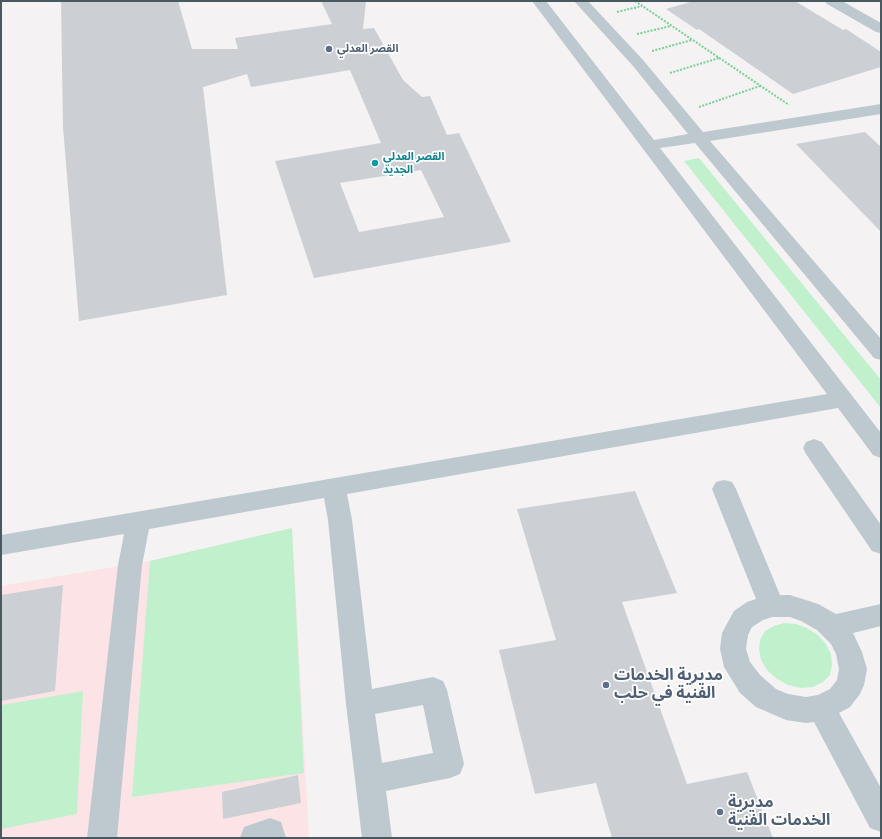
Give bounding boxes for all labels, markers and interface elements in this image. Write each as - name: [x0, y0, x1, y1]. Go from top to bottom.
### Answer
- place label: القصر العدلي: [337, 42, 398, 56]
- marker: القصر العدلي: [324, 44, 334, 54]
- place label: القصر العدلي الجديد: [383, 150, 444, 176]
- marker: القصر العدلي الجديد: [370, 158, 380, 168]
- place label: مديرية الخدمات الفنية في حلب: [614, 666, 723, 704]
- marker: مديرية الخدمات الفنية في حلب: [601, 680, 611, 690]
- place label: مديرية الخدمات الفنية: [728, 793, 830, 831]
- marker: مديرية الخدمات الفنية: [715, 807, 725, 817]

